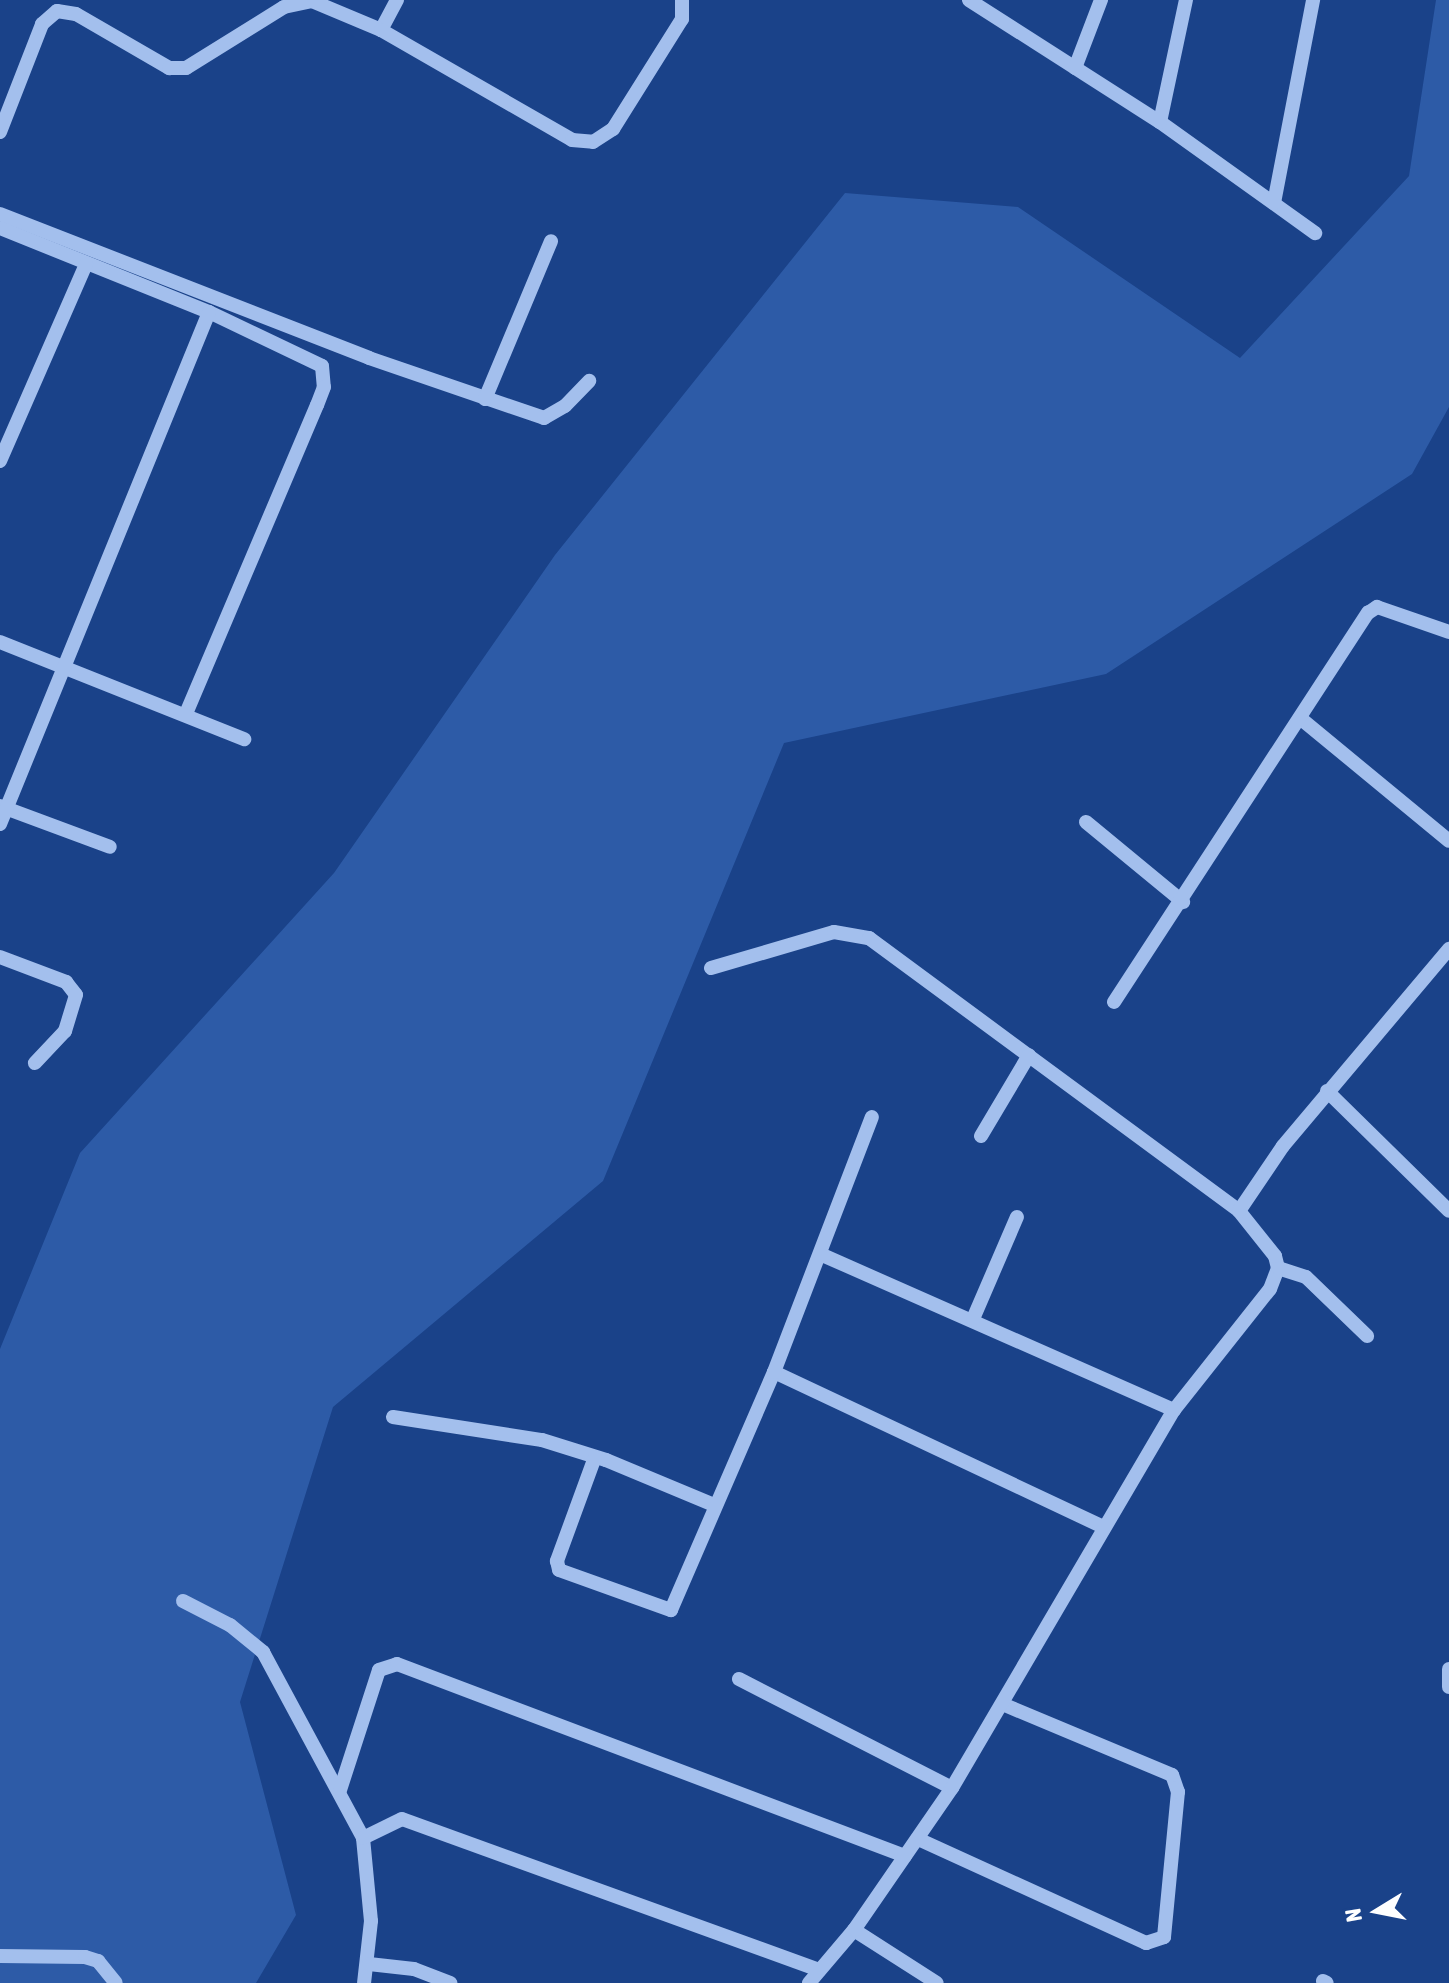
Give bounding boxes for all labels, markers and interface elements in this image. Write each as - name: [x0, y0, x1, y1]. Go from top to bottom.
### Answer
- north arrow: [1337, 1871, 1417, 1951]
- text: N: [1339, 1907, 1367, 1924]

